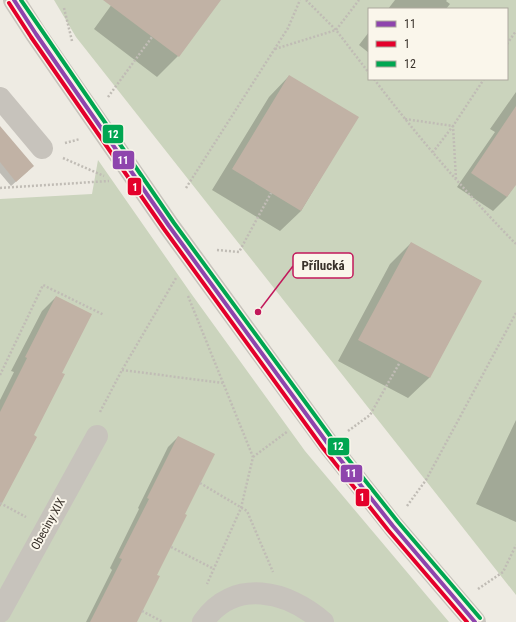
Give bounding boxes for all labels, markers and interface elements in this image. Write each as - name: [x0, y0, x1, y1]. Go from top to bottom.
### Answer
- legend: [368, 8, 508, 80]
- text: 11: [404, 17, 416, 31]
- text: 1: [404, 37, 410, 51]
- text: 12: [404, 57, 416, 71]
- line badge: 12: [102, 124, 124, 144]
- text: 12: [107, 128, 119, 141]
- line badge: 11: [112, 150, 135, 170]
- text: 11: [117, 154, 129, 167]
- line badge: 1: [127, 177, 142, 196]
- text: 1: [132, 181, 138, 194]
- callout: Přílucká: [293, 253, 353, 278]
- text: Přílucká: [301, 258, 345, 273]
- line badge: 12: [327, 437, 350, 456]
- text: 12: [332, 440, 344, 453]
- line badge: 11: [340, 464, 363, 483]
- text: 11: [345, 467, 357, 480]
- line badge: 1: [355, 488, 370, 507]
- text: 1: [359, 491, 365, 504]
- street label: Obeciny XIX: [28, 495, 68, 552]

